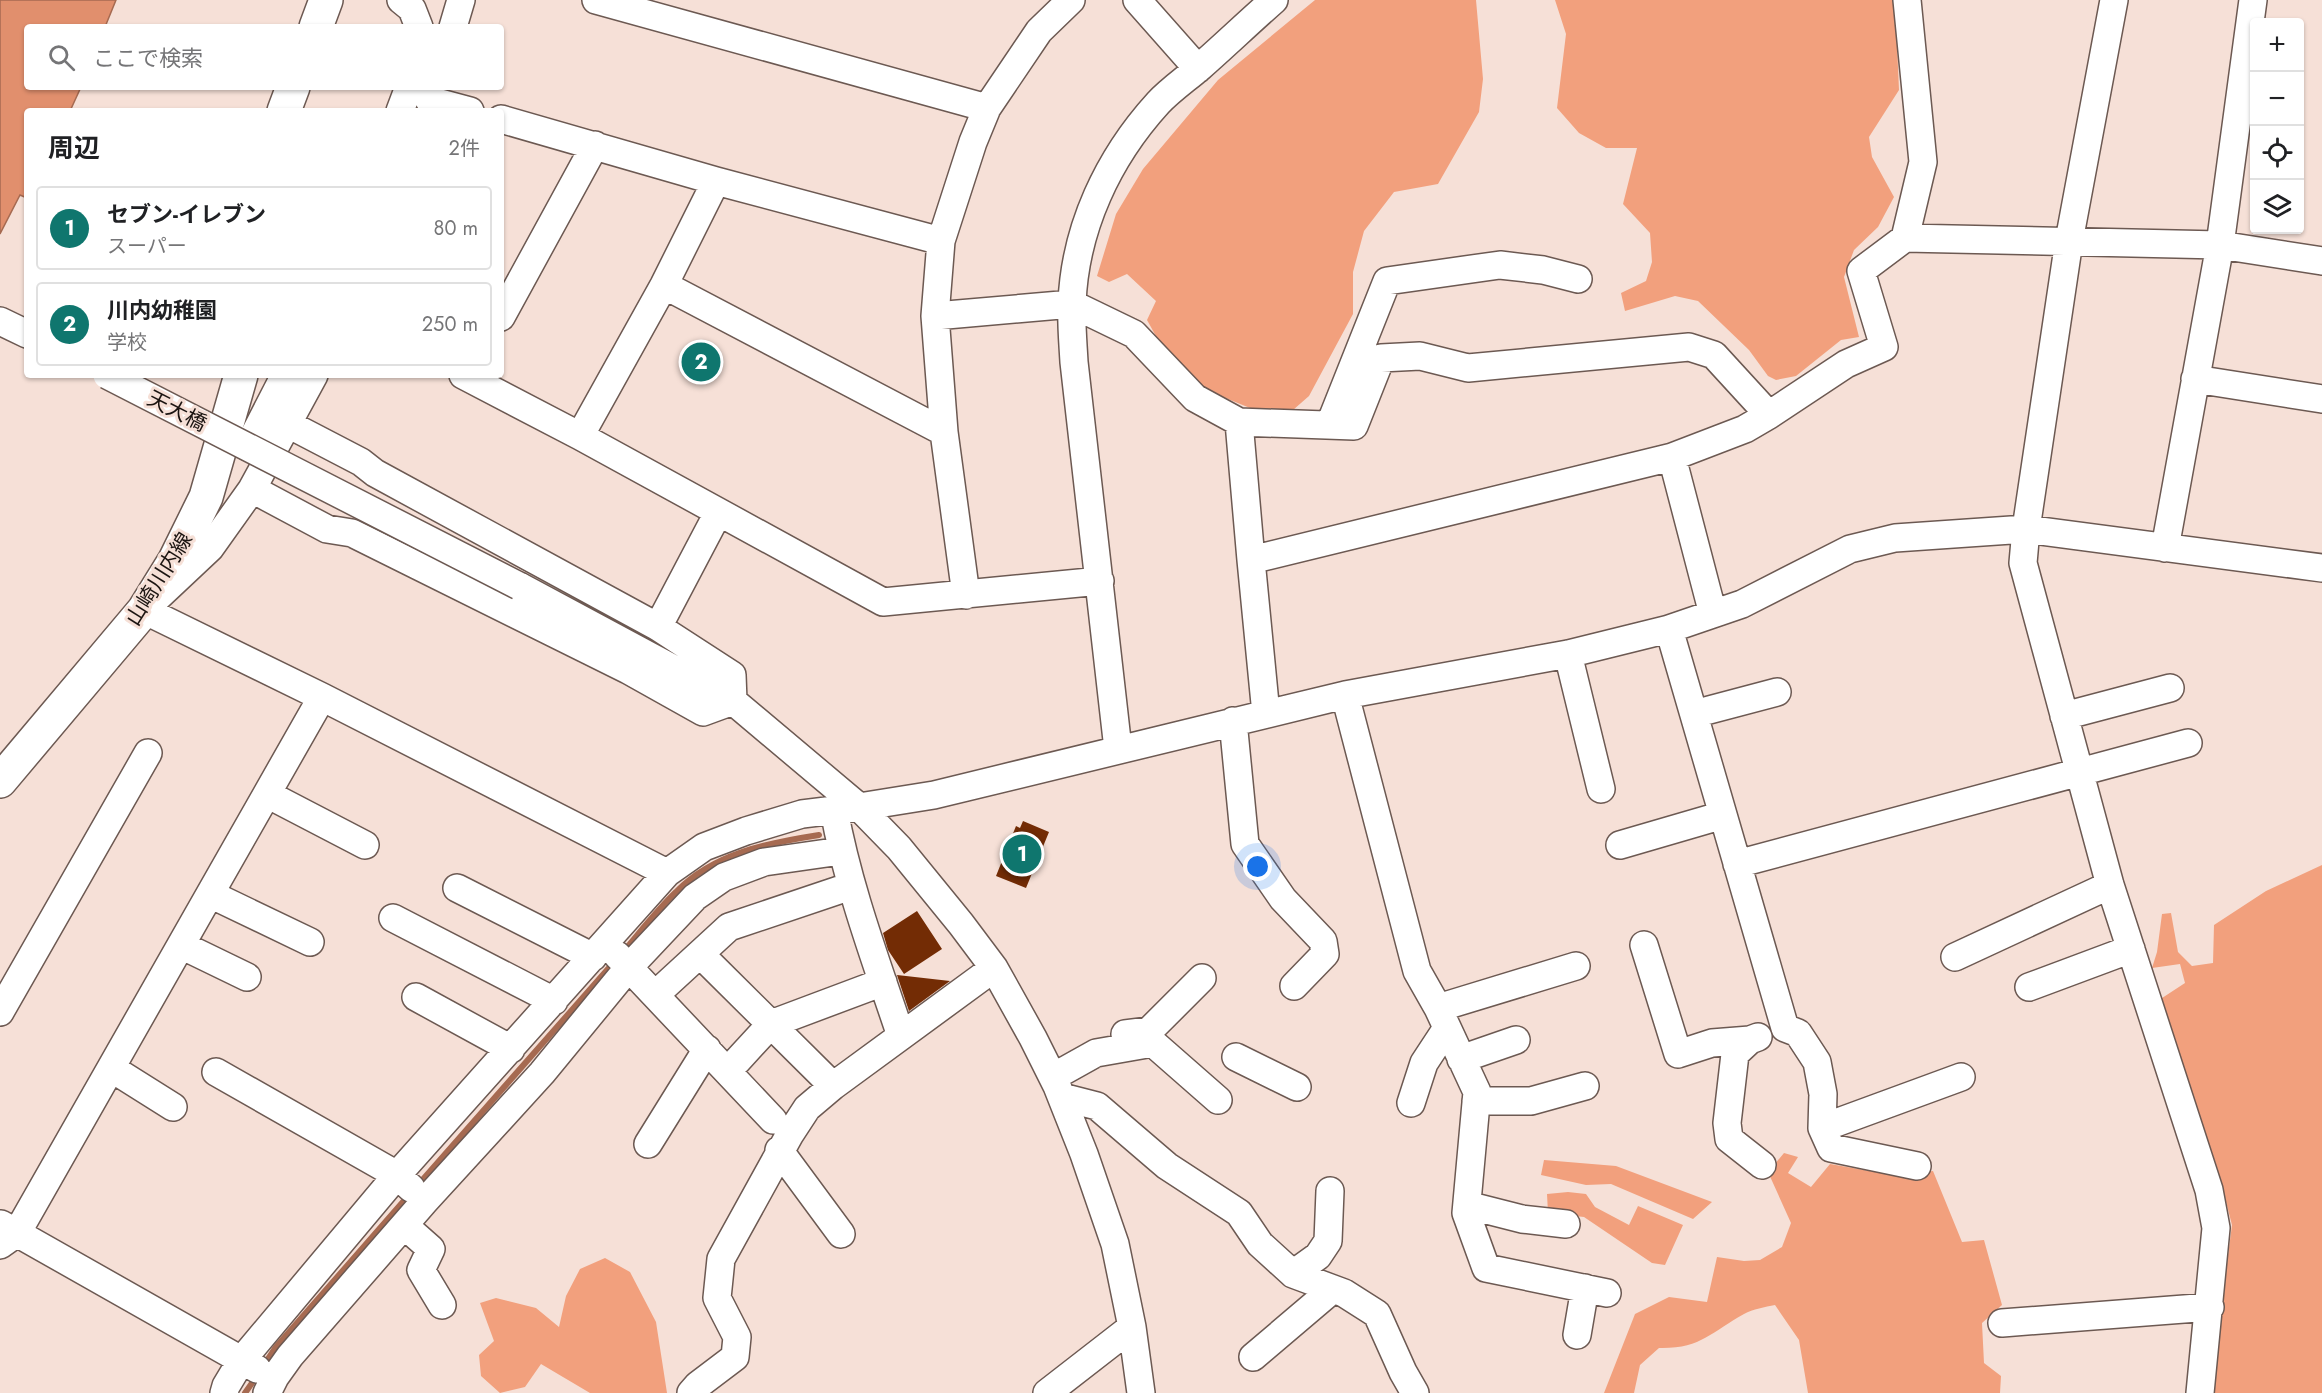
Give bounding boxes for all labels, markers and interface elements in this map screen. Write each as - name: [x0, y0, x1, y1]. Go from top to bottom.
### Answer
- map controls: [2250, 18, 2304, 234]
- button: +: [2250, 18, 2304, 72]
- search box: [24, 24, 504, 90]
- icon: search: [45, 41, 78, 74]
- text: ここで検索: [93, 42, 203, 74]
- button: −: [2250, 72, 2304, 126]
- button: locate: [2250, 126, 2304, 180]
- text: 周辺: [48, 129, 100, 167]
- text: 2件: [449, 134, 480, 163]
- button: layers: [2250, 180, 2304, 234]
- text: セブン-イレブン: [107, 198, 266, 230]
- text: 1: [64, 214, 75, 243]
- text: 80 m: [433, 214, 478, 243]
- text: スーパー: [107, 232, 187, 261]
- text: 川内幼稚園: [107, 294, 217, 326]
- text: 2: [63, 310, 76, 339]
- text: 250 m: [422, 310, 478, 339]
- text: 学校: [107, 328, 147, 357]
- pin: 2: [682, 340, 720, 385]
- street label: 天大橋: [142, 383, 212, 439]
- street label: 山崎川内線: [118, 527, 200, 631]
- pin: 1: [1002, 832, 1042, 876]
- your location: [1243, 852, 1272, 881]

